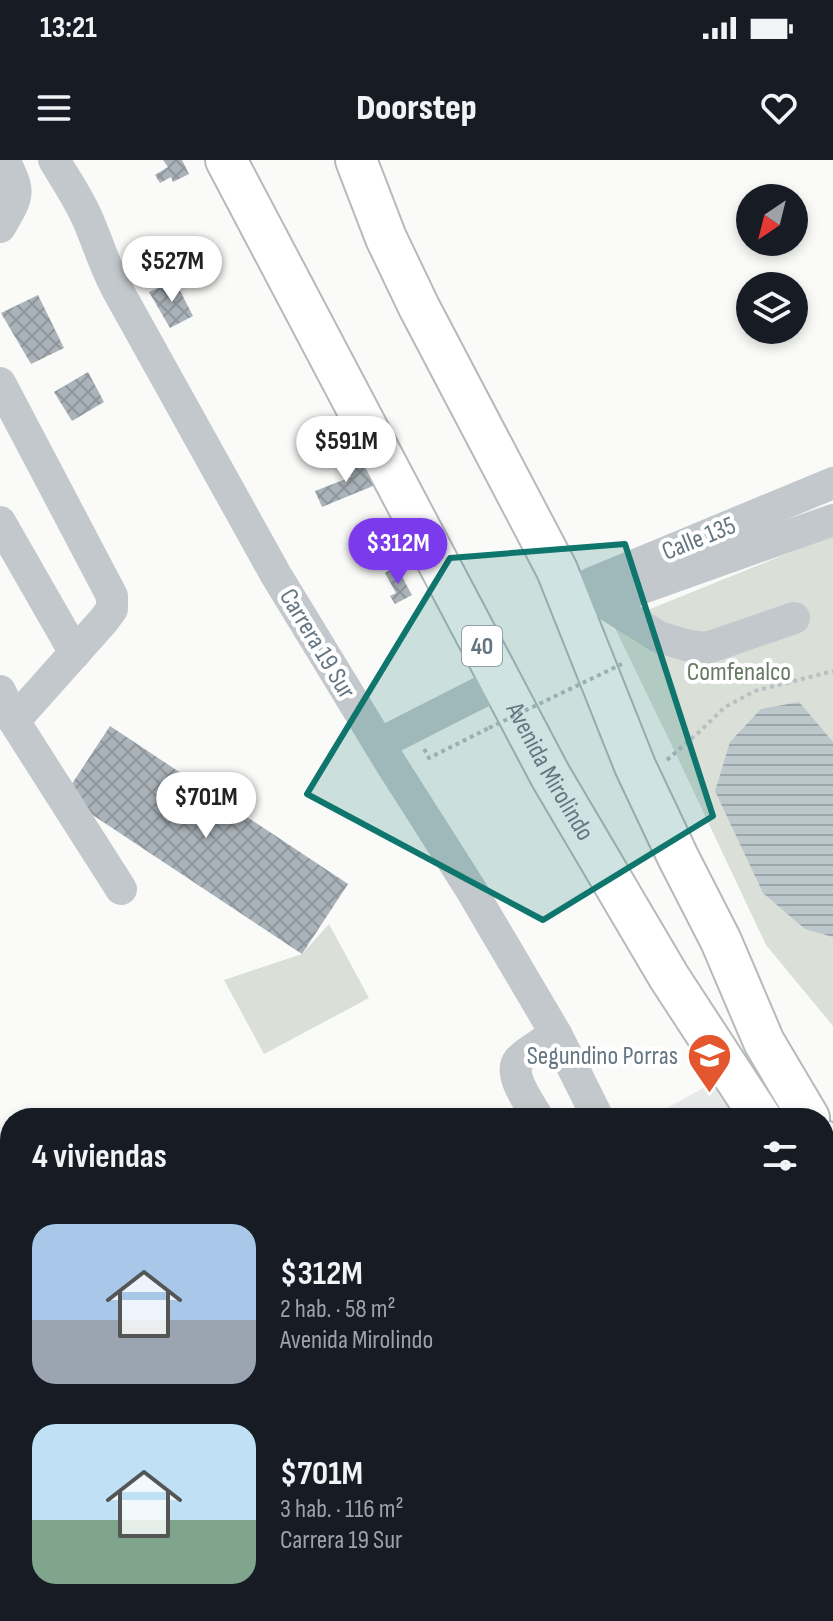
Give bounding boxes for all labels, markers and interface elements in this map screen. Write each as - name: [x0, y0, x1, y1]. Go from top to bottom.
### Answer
- text: 13:21: [40, 10, 97, 46]
- icon: menu: [32, 86, 76, 130]
- icon: heart: [757, 86, 801, 130]
- text: Doorstep: [356, 87, 477, 130]
- north arrow: [736, 184, 808, 256]
- map controls: [736, 184, 808, 344]
- pin: $527M: [116, 236, 228, 304]
- text: $527M: [140, 246, 204, 277]
- button: layers: [736, 272, 808, 344]
- pin: $591M: [290, 416, 402, 484]
- text: $591M: [314, 426, 378, 457]
- street label: Calle 135: [658, 510, 740, 568]
- pin: $312M: [342, 518, 454, 586]
- text: $312M: [366, 528, 430, 559]
- street label: Carrera 19 Sur: [272, 583, 362, 705]
- road number: 40: [462, 626, 502, 666]
- park label: Comfenalco: [687, 657, 791, 688]
- street label: Avenida Mirolindo: [499, 696, 601, 846]
- pin: $701M: [150, 772, 262, 840]
- text: $701M: [174, 782, 238, 813]
- school or university icon: Segundino Porras: [685, 1032, 733, 1095]
- place label: Segundino Porras: [527, 1041, 678, 1072]
- icon: filters: [758, 1134, 802, 1178]
- text: 4 viviendas: [32, 1136, 167, 1177]
- text: $312M: [280, 1253, 363, 1294]
- icon: home: [96, 1256, 192, 1352]
- text: 2 hab. · 58 m²: [280, 1294, 396, 1325]
- text: Avenida Mirolindo: [280, 1325, 433, 1356]
- text: $701M: [280, 1453, 363, 1494]
- icon: home: [96, 1456, 192, 1552]
- text: 3 hab. · 116 m²: [280, 1494, 404, 1525]
- text: Carrera 19 Sur: [280, 1525, 403, 1556]

